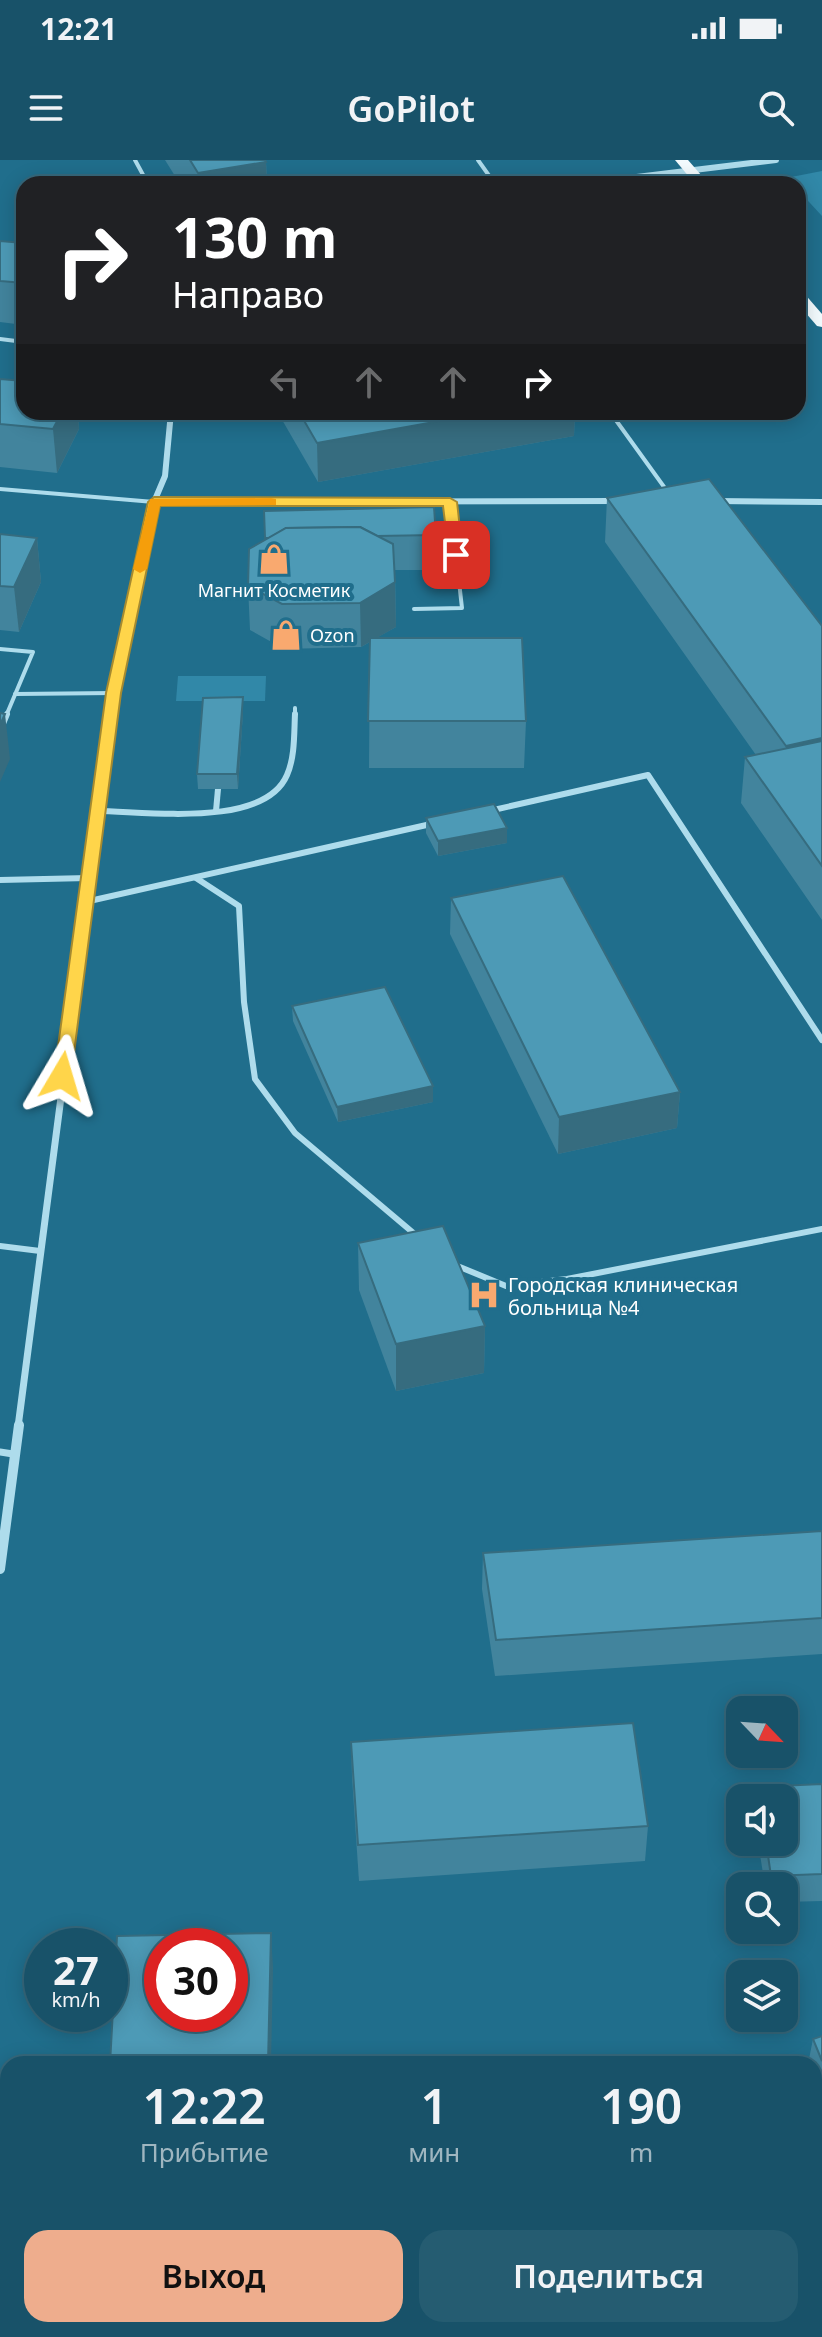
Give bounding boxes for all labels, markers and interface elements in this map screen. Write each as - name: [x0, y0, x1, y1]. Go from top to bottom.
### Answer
- text: 12:21: [40, 8, 117, 49]
- text: GoPilot: [347, 84, 475, 133]
- icon: menu: [24, 86, 68, 130]
- icon: search: [754, 86, 798, 130]
- text: 130 m: [172, 198, 337, 274]
- icon: right: [40, 208, 144, 312]
- text: Направо: [172, 270, 324, 319]
- icon: left: [263, 360, 307, 404]
- icon: ahead: [347, 360, 391, 404]
- icon: ahead: [431, 360, 475, 404]
- icon: right: [515, 360, 559, 404]
- pin: [422, 521, 490, 589]
- icon: arrive: [434, 533, 478, 577]
- shop icon: Магнит Косметик: [257, 542, 291, 576]
- place label: Магнит Косметик: [198, 578, 351, 602]
- shop icon: Ozon: [269, 618, 303, 652]
- place label: Ozon: [310, 623, 355, 647]
- position arrow: [20, 1034, 104, 1118]
- place label: Городская клиническая больница №4: [508, 1271, 738, 1321]
- hospital icon: Городская клиническая больница №4: [467, 1278, 501, 1312]
- north arrow: [726, 1696, 798, 1768]
- map controls: [726, 1696, 798, 2032]
- button: sound: [726, 1784, 798, 1856]
- button: search: [726, 1872, 798, 1944]
- speed limit sign: 30: [144, 1928, 248, 2032]
- text: 27: [53, 1942, 99, 1997]
- button: layers: [726, 1960, 798, 2032]
- text: km/h: [51, 1986, 101, 2013]
- text: 12:22: [143, 2073, 266, 2138]
- text: 1: [420, 2073, 448, 2138]
- text: 190: [600, 2073, 682, 2138]
- text: Прибытие: [140, 2134, 269, 2170]
- text: мин: [408, 2134, 460, 2170]
- text: m: [629, 2134, 653, 2170]
- button: Выход: [24, 2230, 403, 2322]
- button: Поделиться: [419, 2230, 798, 2322]

